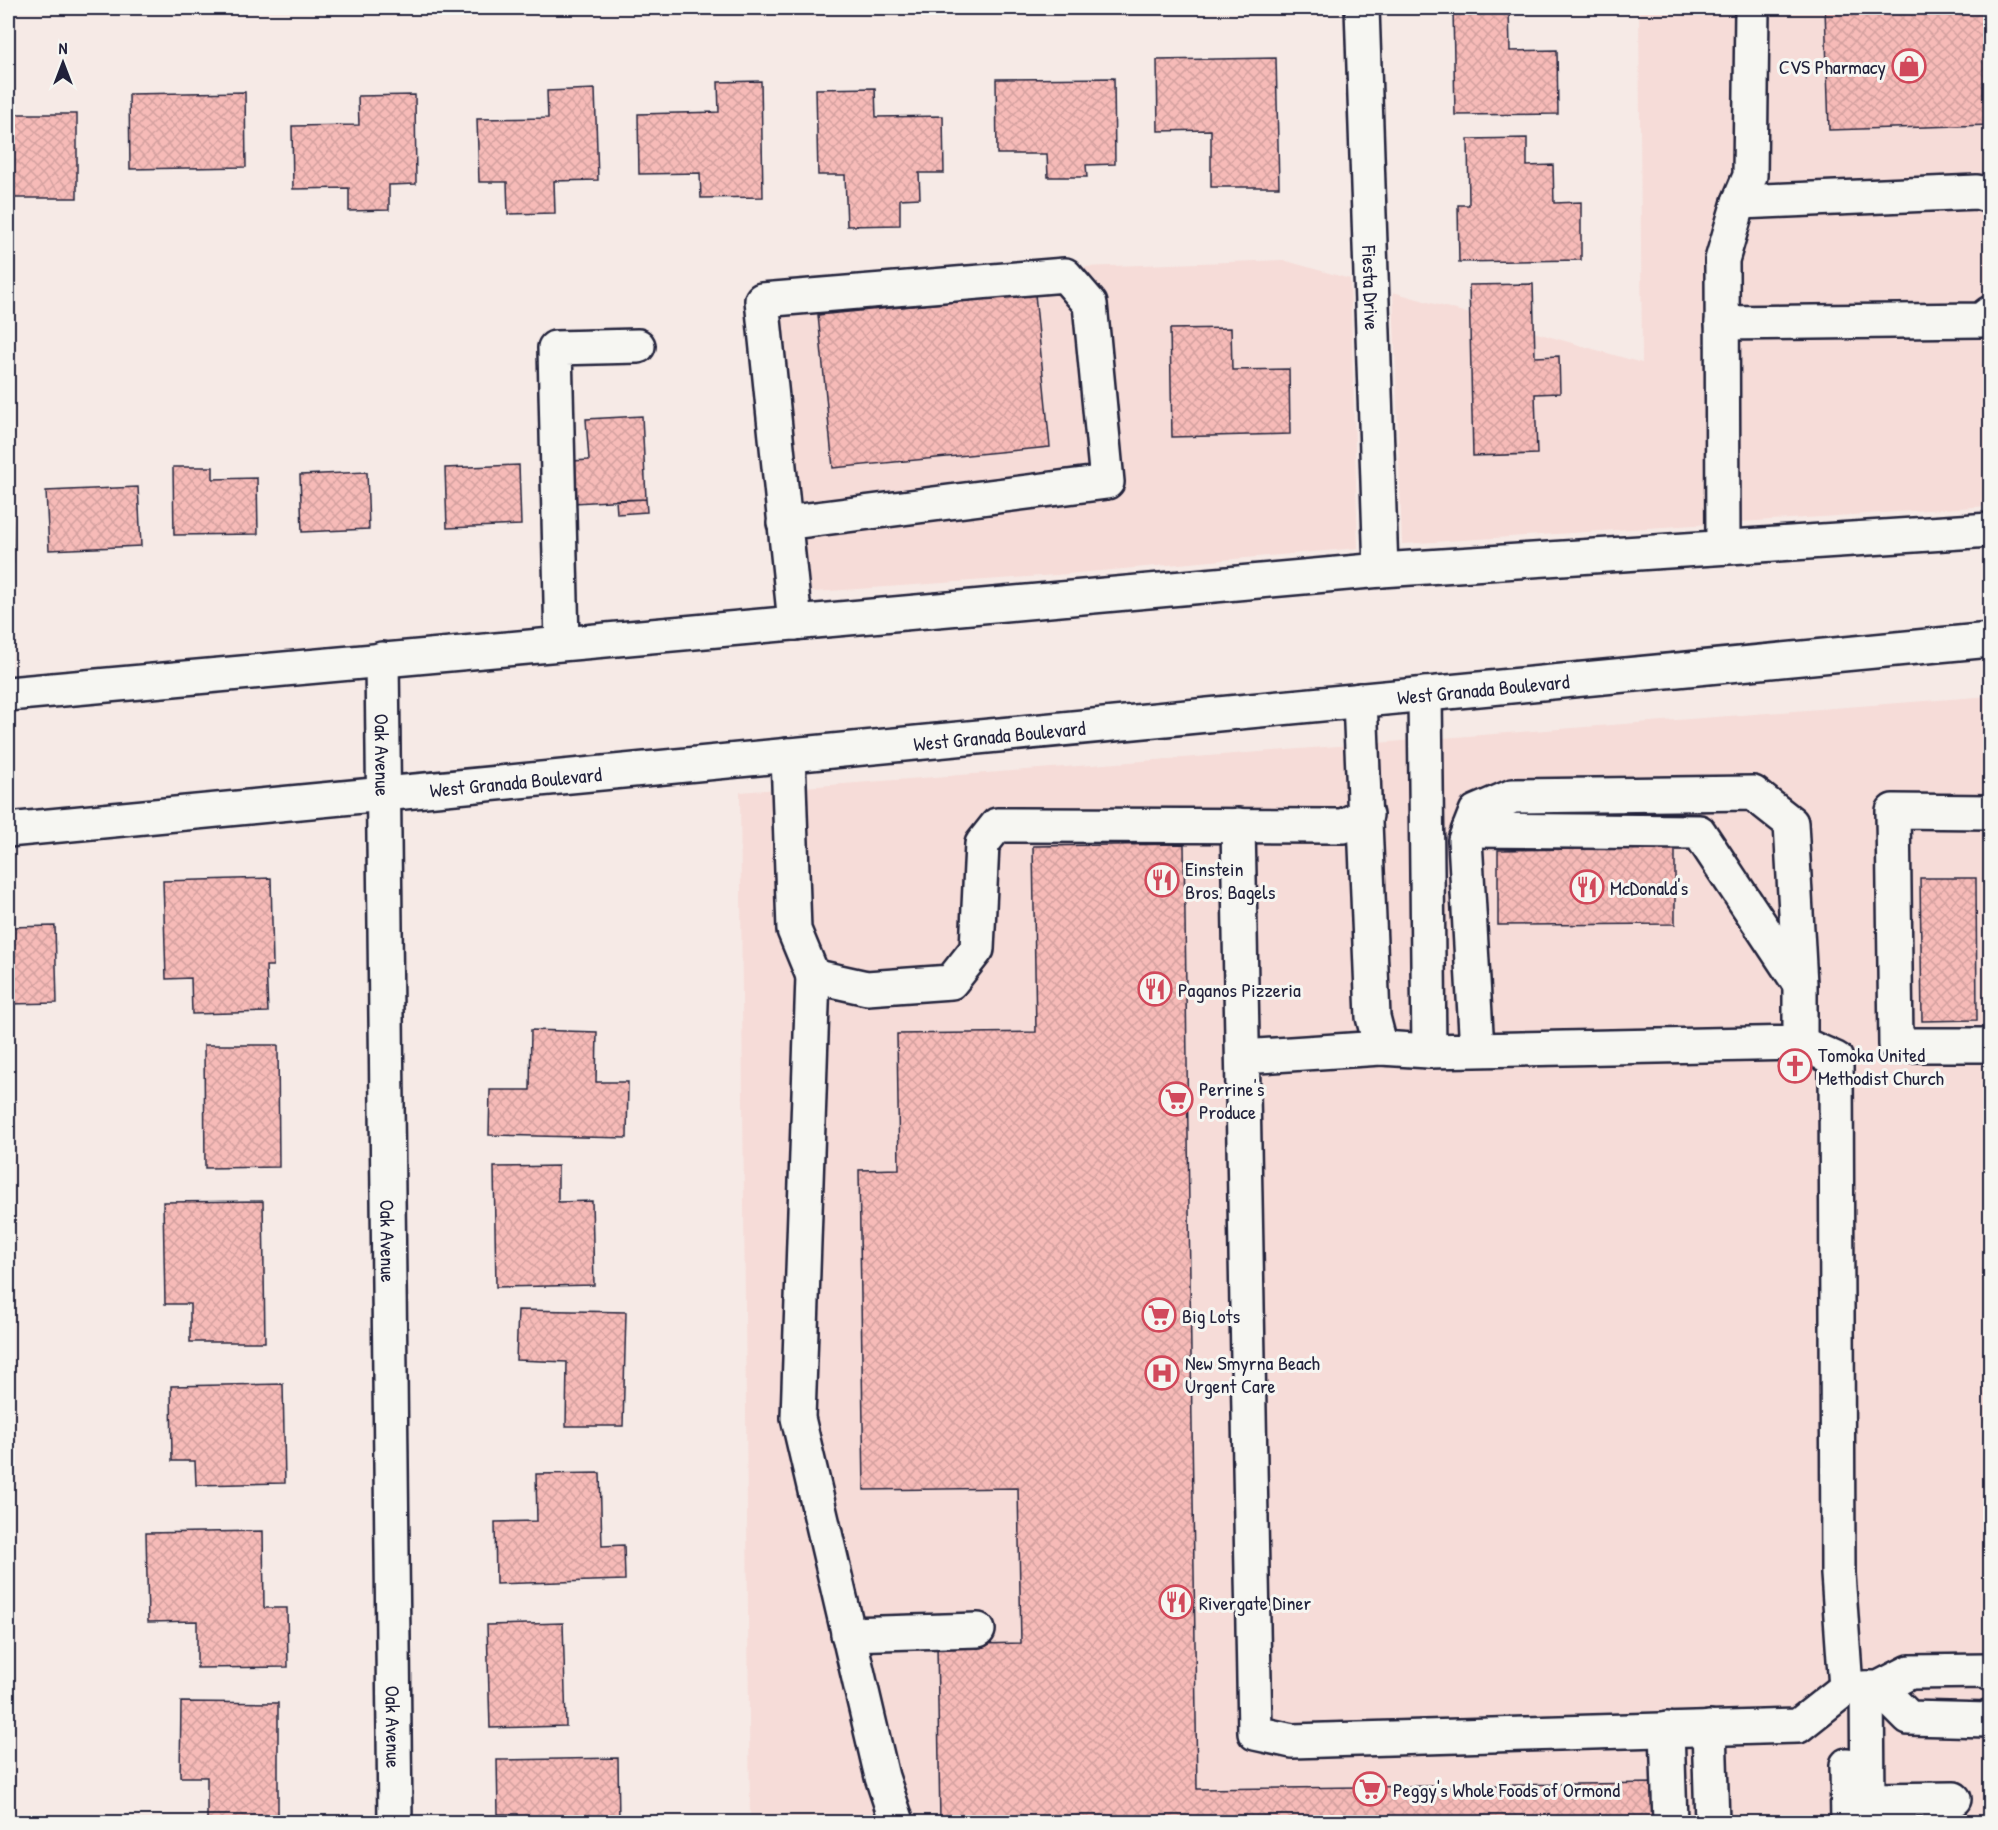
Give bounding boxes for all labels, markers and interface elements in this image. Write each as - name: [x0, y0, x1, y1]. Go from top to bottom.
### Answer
- north arrow: [33, 33, 93, 93]
- text: N: [59, 37, 68, 59]
- shop icon: CVS Pharmacy: [1891, 48, 1927, 84]
- place label: CVS Pharmacy: [1779, 53, 1886, 80]
- street label: Fiesta Drive: [1357, 244, 1386, 331]
- street label: West Granada Boulevard: [1396, 667, 1571, 710]
- street label: West Granada Boulevard: [912, 713, 1087, 757]
- street label: Oak Avenue: [369, 714, 397, 796]
- street label: West Granada Boulevard: [428, 760, 603, 803]
- place label: Einstein Bros. Bagels: [1185, 855, 1276, 905]
- restaurant icon: Einstein Bros. Bagels: [1144, 862, 1180, 898]
- restaurant icon: McDonald's: [1569, 869, 1605, 905]
- place label: McDonald's: [1610, 874, 1689, 901]
- restaurant icon: Paganos Pizzeria: [1137, 971, 1173, 1007]
- place label: Paganos Pizzeria: [1178, 976, 1301, 1003]
- place label: Tomoka United Methodist Church: [1818, 1041, 1944, 1091]
- church icon: Tomoka United Methodist Church: [1777, 1048, 1813, 1084]
- place label: Perrine's Produce: [1199, 1075, 1265, 1125]
- supermarket icon: Perrine's Produce: [1158, 1081, 1194, 1117]
- street label: Oak Avenue: [375, 1199, 402, 1282]
- supermarket icon: Big Lots: [1141, 1297, 1177, 1333]
- place label: Big Lots: [1182, 1302, 1241, 1329]
- place label: New Smyrna Beach Urgent Care: [1185, 1349, 1320, 1399]
- hospital icon: New Smyrna Beach Urgent Care: [1144, 1355, 1180, 1391]
- restaurant icon: Rivergate Diner: [1158, 1584, 1194, 1620]
- place label: Rivergate Diner: [1199, 1589, 1311, 1616]
- street label: Oak Avenue: [380, 1685, 408, 1768]
- supermarket icon: Peggy's Whole Foods of Ormond: [1352, 1771, 1388, 1807]
- place label: Peggy's Whole Foods of Ormond: [1393, 1776, 1620, 1803]

